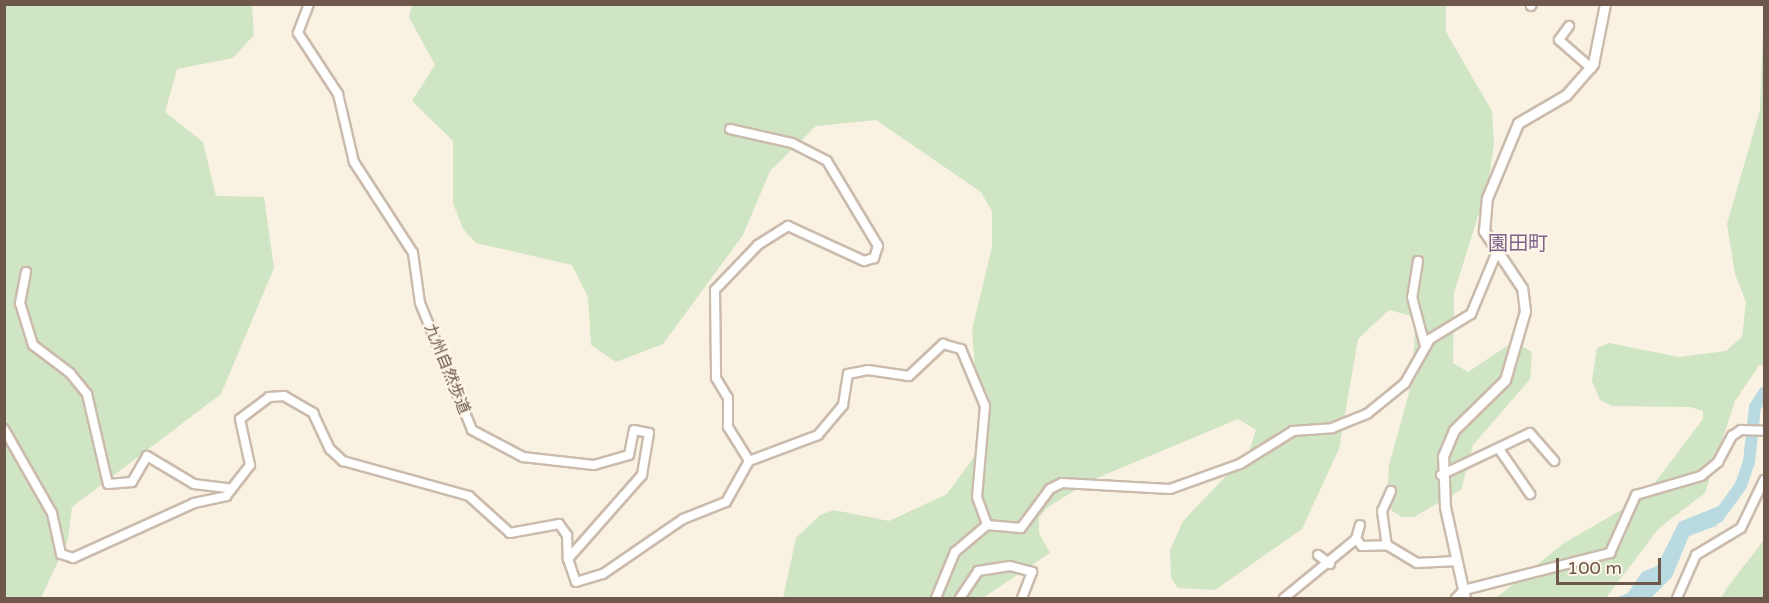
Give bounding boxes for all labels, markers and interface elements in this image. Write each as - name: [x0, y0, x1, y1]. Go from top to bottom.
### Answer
- district label: 園田町: [1488, 232, 1548, 256]
- street label: 九州自然歩道: [420, 321, 474, 417]
- scale bar: [1559, 546, 1664, 584]
- text: 100 m: [1567, 557, 1622, 579]

